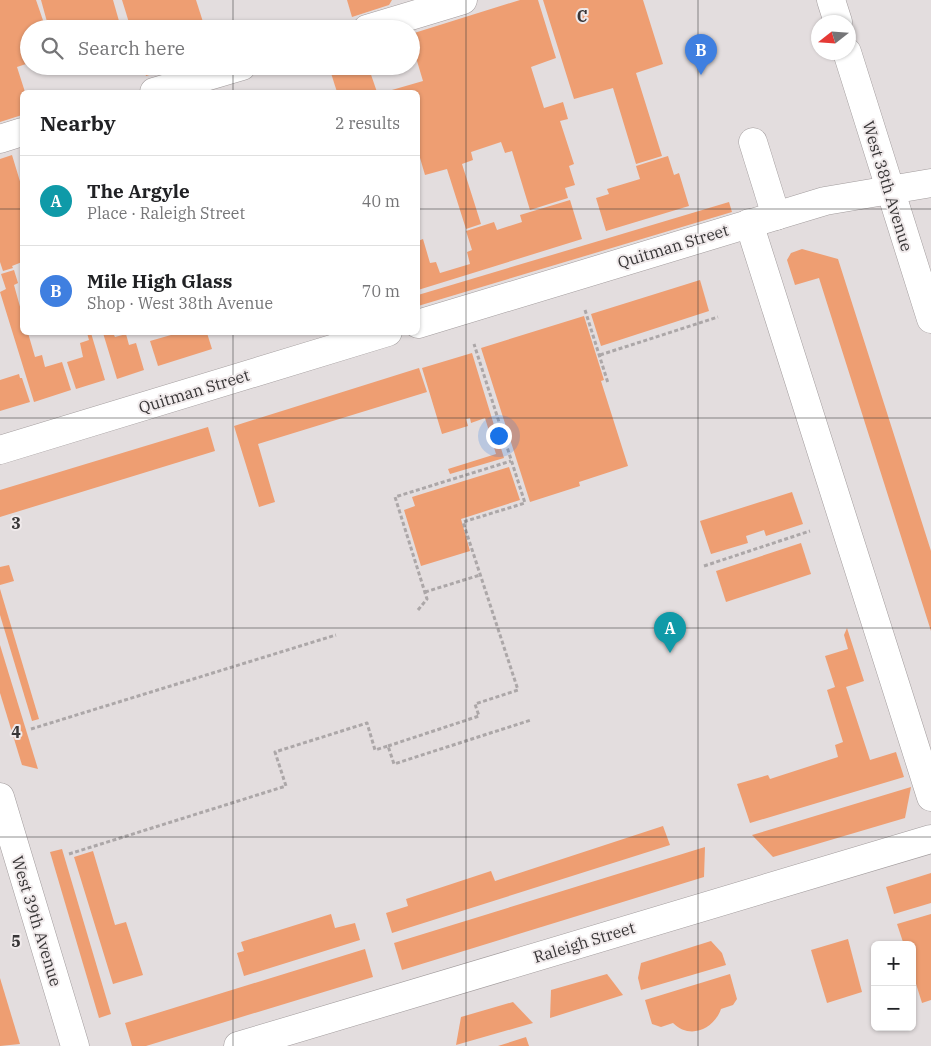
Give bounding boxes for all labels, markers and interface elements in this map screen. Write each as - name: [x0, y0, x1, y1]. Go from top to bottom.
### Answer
- text: C: [577, 6, 587, 26]
- north arrow: [811, 15, 856, 60]
- search box: [20, 20, 420, 75]
- icon: search: [38, 34, 66, 62]
- pin: B: [685, 34, 717, 75]
- text: Search here: [78, 36, 185, 60]
- text: Nearby: [40, 109, 116, 137]
- text: 2 results: [335, 113, 400, 133]
- street label: West 38th Avenue: [859, 118, 917, 254]
- text: The Argyle: [87, 179, 190, 203]
- text: A: [50, 191, 62, 211]
- text: 40 m: [362, 191, 400, 211]
- text: Place · Raleigh Street: [87, 203, 245, 223]
- street label: Quitman Street: [615, 220, 731, 272]
- text: Mile High Glass: [87, 269, 232, 293]
- text: B: [50, 281, 62, 301]
- text: 70 m: [362, 281, 400, 301]
- text: Shop · West 38th Avenue: [87, 293, 273, 313]
- street label: Quitman Street: [136, 365, 252, 417]
- your location: [486, 423, 512, 449]
- text: 3: [11, 513, 21, 533]
- pin: A: [654, 612, 686, 653]
- text: 4: [11, 722, 21, 742]
- street label: West 39th Avenue: [8, 853, 66, 989]
- street label: Raleigh Street: [531, 917, 638, 967]
- text: 5: [11, 931, 21, 951]
- map controls: [871, 941, 916, 1031]
- button: +: [871, 941, 916, 986]
- button: −: [871, 986, 916, 1031]

